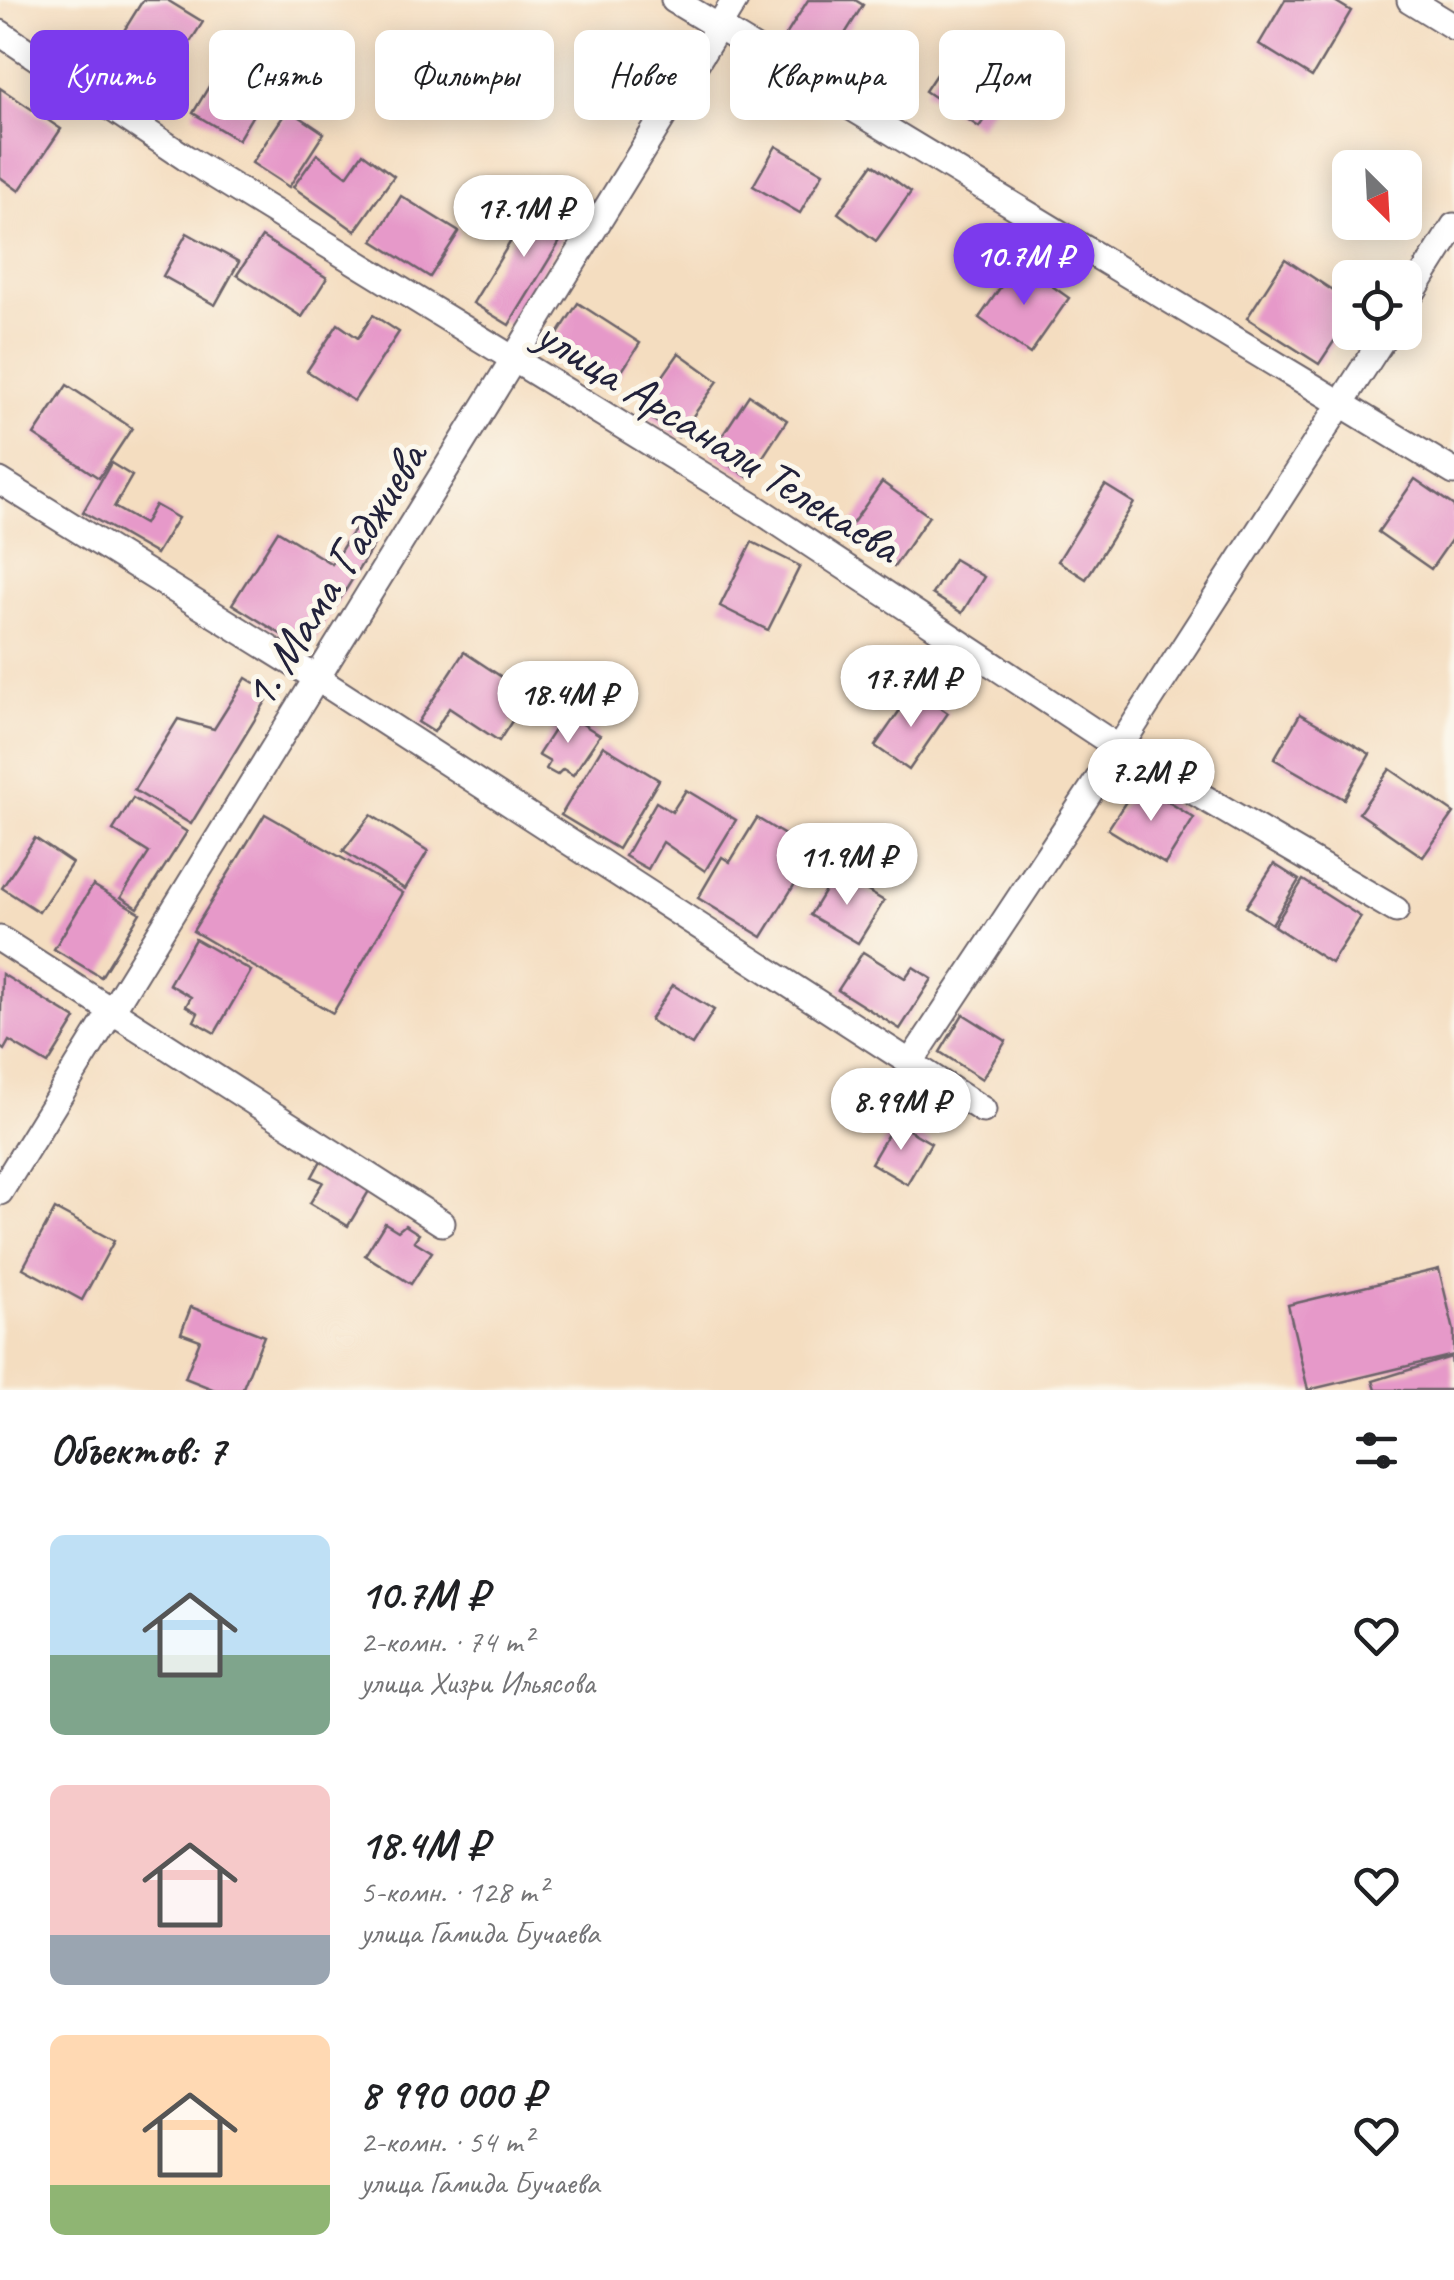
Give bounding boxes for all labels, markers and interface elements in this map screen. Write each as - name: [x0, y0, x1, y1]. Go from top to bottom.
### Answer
- chip: Купить: [30, 30, 189, 120]
- chip: Снять: [209, 30, 355, 120]
- chip: Фильтры: [375, 30, 554, 120]
- chip: Новое: [574, 30, 710, 120]
- chip: Квартира: [730, 30, 919, 120]
- chip: Дом: [939, 30, 1065, 120]
- north arrow: [1332, 150, 1422, 240]
- map controls: [1332, 150, 1422, 350]
- pin: 17.1M ₽: [432, 175, 616, 260]
- text: 17.1M ₽: [475, 187, 573, 228]
- pin: 10.7M ₽: [932, 223, 1116, 308]
- text: 10.7M ₽: [975, 235, 1073, 276]
- button: locate: [1332, 260, 1422, 350]
- street label: улица Арсанали Телекаева: [523, 302, 914, 577]
- street label: 1. Мама Гаджиева: [228, 427, 442, 720]
- pin: 17.7M ₽: [819, 645, 1003, 730]
- text: 17.7M ₽: [863, 657, 959, 698]
- pin: 18.4M ₽: [476, 661, 660, 746]
- text: 18.4M ₽: [519, 673, 617, 714]
- pin: 7.2M ₽: [1070, 739, 1232, 824]
- text: 7.2M ₽: [1110, 751, 1192, 792]
- pin: 11.9M ₽: [755, 823, 939, 908]
- text: 11.9M ₽: [799, 835, 895, 876]
- pin: 8.99M ₽: [809, 1068, 993, 1153]
- text: 8.99M ₽: [853, 1080, 949, 1121]
- icon: filters: [1349, 1423, 1404, 1478]
- text: Объектов: 7: [50, 1424, 225, 1477]
- text: 10.7M ₽: [360, 1568, 487, 1621]
- icon: home: [130, 1575, 250, 1695]
- icon: heart: [1349, 1608, 1404, 1663]
- text: 2-комн. · 74 m²: [360, 1621, 532, 1662]
- text: улица Хизри Ильясова: [360, 1662, 595, 1703]
- text: 18.4M ₽: [360, 1818, 488, 1871]
- icon: home: [130, 1825, 250, 1945]
- icon: heart: [1349, 1858, 1404, 1913]
- text: 5-комн. · 128 m²: [360, 1871, 547, 1912]
- text: улица Гамида Бучаева: [360, 1912, 599, 1953]
- text: 8 990 000 ₽: [360, 2068, 544, 2121]
- icon: home: [130, 2075, 250, 2195]
- icon: heart: [1349, 2108, 1404, 2163]
- text: 2-комн. · 54 m²: [360, 2121, 532, 2162]
- text: улица Гамида Бучаева: [360, 2162, 599, 2203]

